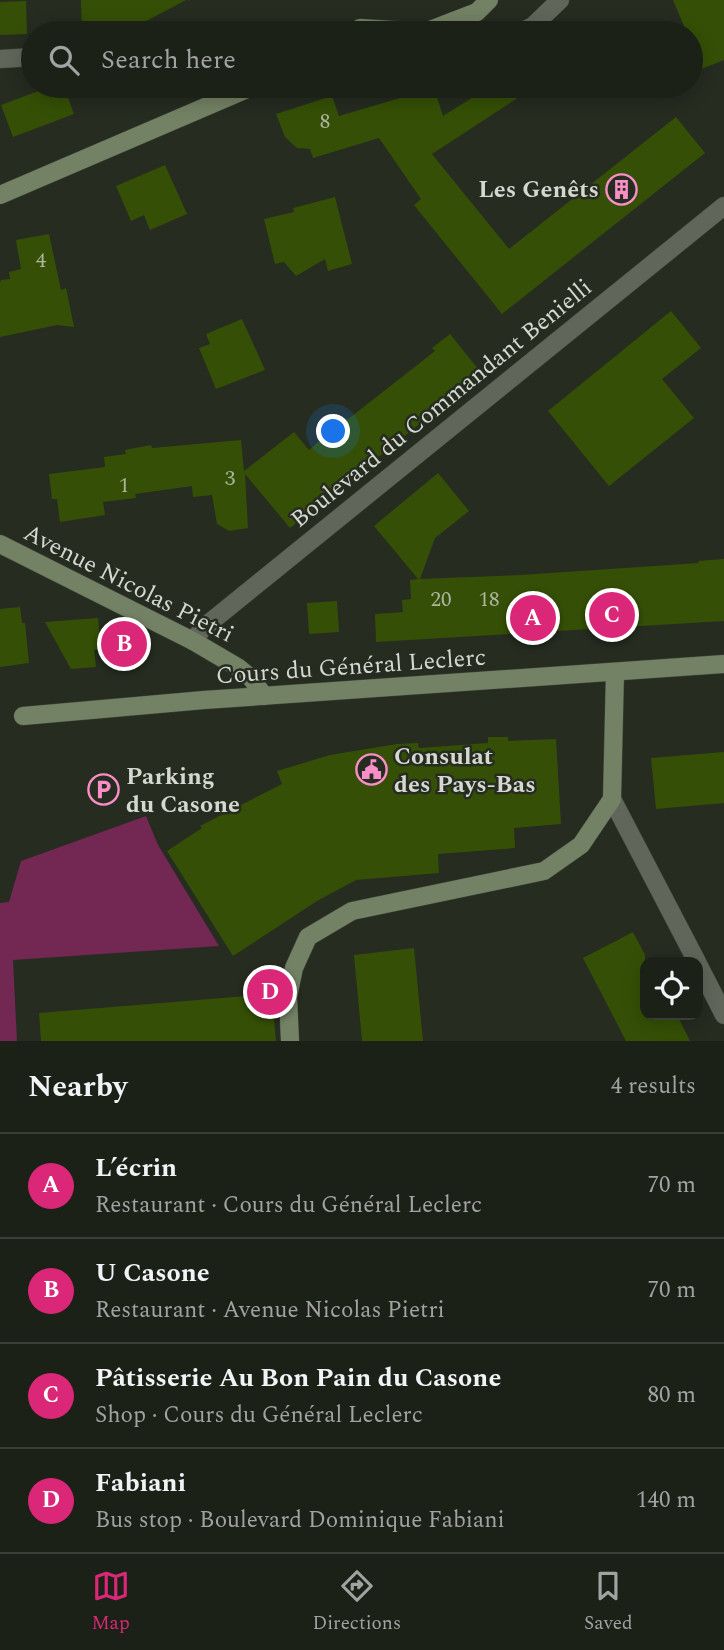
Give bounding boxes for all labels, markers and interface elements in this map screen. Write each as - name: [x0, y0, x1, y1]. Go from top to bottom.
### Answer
- search box: [21, 21, 703, 98]
- text: Search here: [101, 40, 236, 80]
- icon: search: [45, 41, 83, 79]
- house number: 8: [320, 106, 330, 138]
- place label: Les Genêts: [478, 172, 599, 208]
- building icon: Les Genêts: [605, 172, 639, 206]
- house number: 4: [36, 245, 47, 277]
- street label: Boulevard du Commandant Benielli: [283, 270, 600, 537]
- your location: [316, 414, 350, 448]
- house number: 3: [225, 463, 236, 495]
- house number: 1: [119, 470, 129, 502]
- street label: Avenue Nicolas Pietri: [17, 515, 240, 653]
- house number: 20: [431, 584, 452, 616]
- house number: 18: [479, 584, 500, 616]
- pin: C: [589, 589, 635, 641]
- pin: A: [510, 592, 556, 644]
- pin: B: [101, 618, 147, 670]
- street label: Cours du Général Leclerc: [215, 640, 487, 694]
- place label: Consulat des Pays-Bas: [394, 739, 536, 803]
- public building icon: Consulat des Pays-Bas: [354, 753, 388, 787]
- place label: Parking du Casone: [126, 759, 240, 823]
- parking icon: Parking du Casone: [86, 773, 120, 807]
- map controls: [640, 957, 703, 1020]
- button: locate: [640, 957, 703, 1020]
- pin: D: [247, 966, 293, 1018]
- text: Nearby: [28, 1064, 127, 1110]
- text: 4 results: [611, 1069, 696, 1104]
- text: L’écrin: [95, 1148, 177, 1188]
- text: A: [42, 1168, 60, 1203]
- text: 70 m: [647, 1168, 696, 1203]
- text: Restaurant · Cours du Général Leclerc: [95, 1188, 482, 1223]
- text: U Casone: [95, 1253, 210, 1293]
- text: B: [43, 1273, 59, 1308]
- text: 70 m: [647, 1273, 696, 1308]
- text: Restaurant · Avenue Nicolas Pietri: [95, 1293, 445, 1328]
- text: Pâtisserie Au Bon Pain du Casone: [95, 1358, 501, 1398]
- text: C: [43, 1378, 59, 1413]
- text: 80 m: [647, 1378, 696, 1413]
- text: Shop · Cours du Général Leclerc: [95, 1398, 423, 1433]
- text: Fabiani: [95, 1463, 186, 1503]
- text: D: [42, 1483, 60, 1518]
- text: 140 m: [636, 1483, 696, 1518]
- text: Bus stop · Boulevard Dominique Fabiani: [95, 1503, 505, 1538]
- tab: Map: [91, 1567, 130, 1638]
- tab: Directions: [312, 1567, 401, 1638]
- tab: Saved: [584, 1567, 633, 1638]

